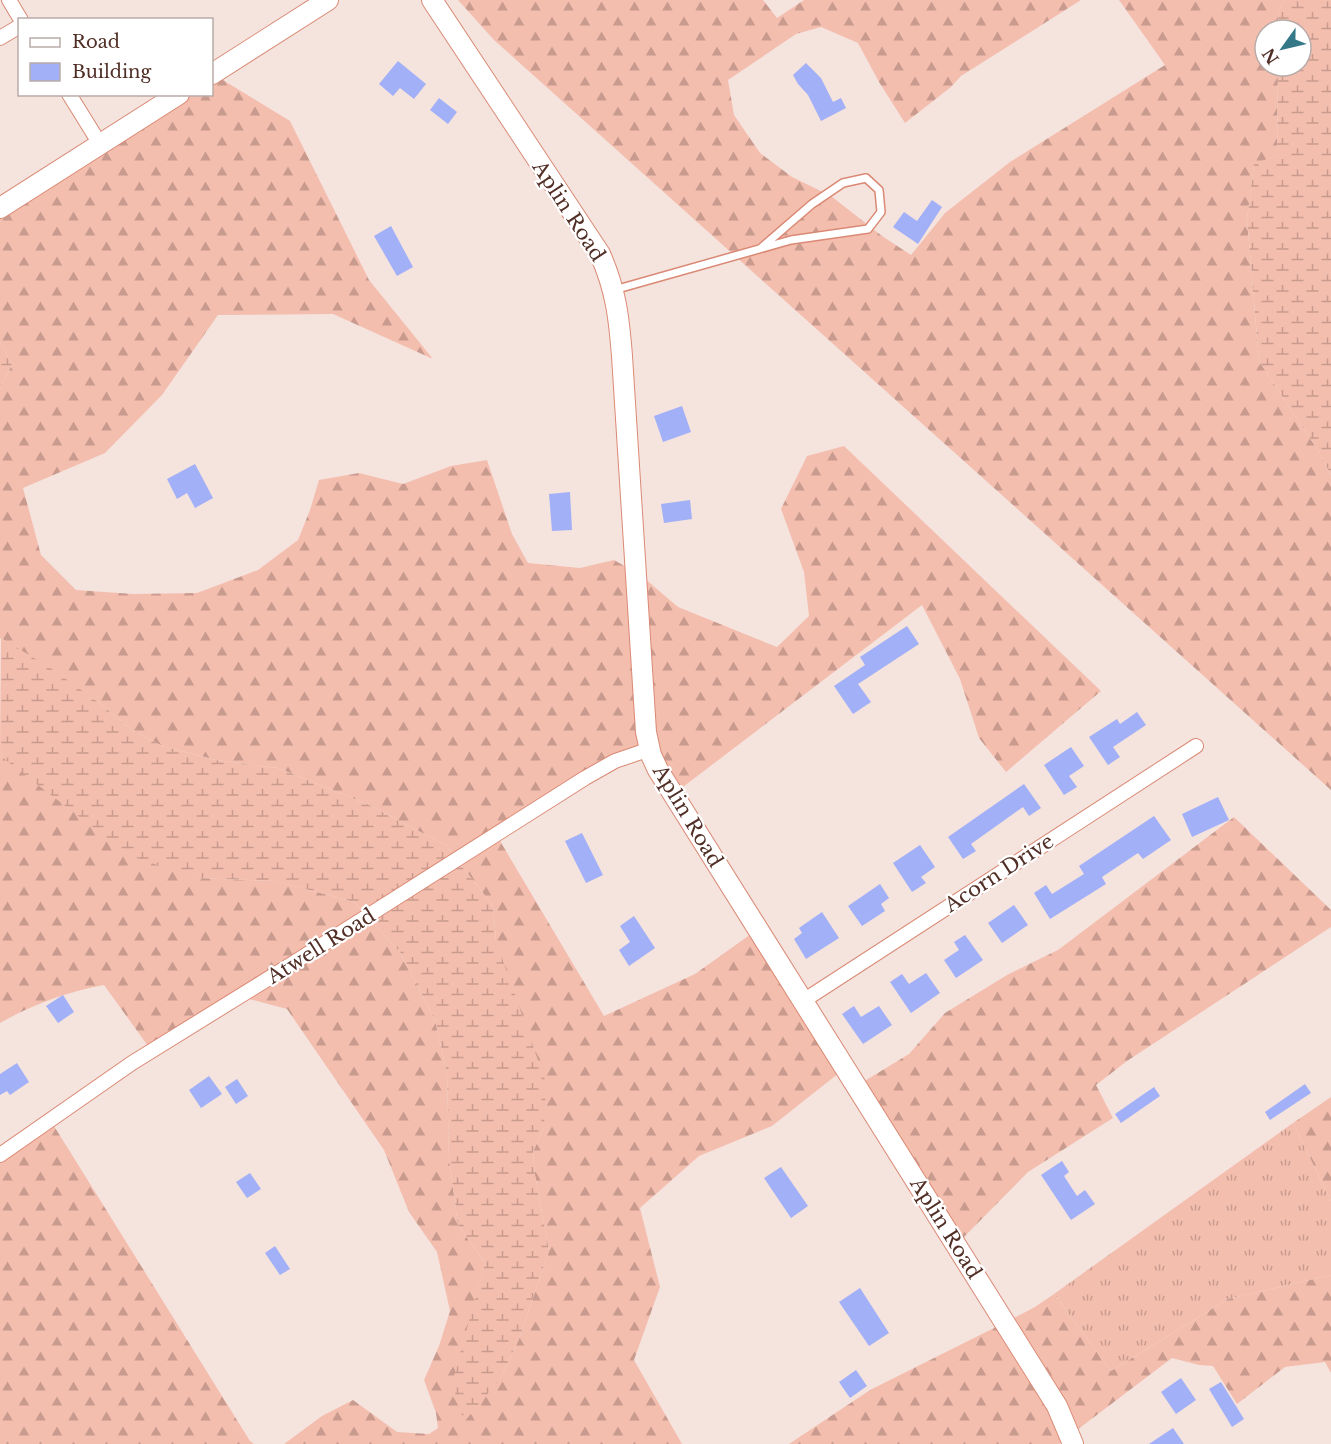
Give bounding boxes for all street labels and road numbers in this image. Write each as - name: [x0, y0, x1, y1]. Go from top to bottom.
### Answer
- street label: Aplin Road: [527, 155, 610, 266]
- street label: Aplin Road: [648, 760, 728, 872]
- street label: Acorn Drive: [939, 829, 1058, 918]
- street label: Atwell Road: [262, 903, 380, 989]
- street label: Aplin Road: [905, 1172, 987, 1283]

